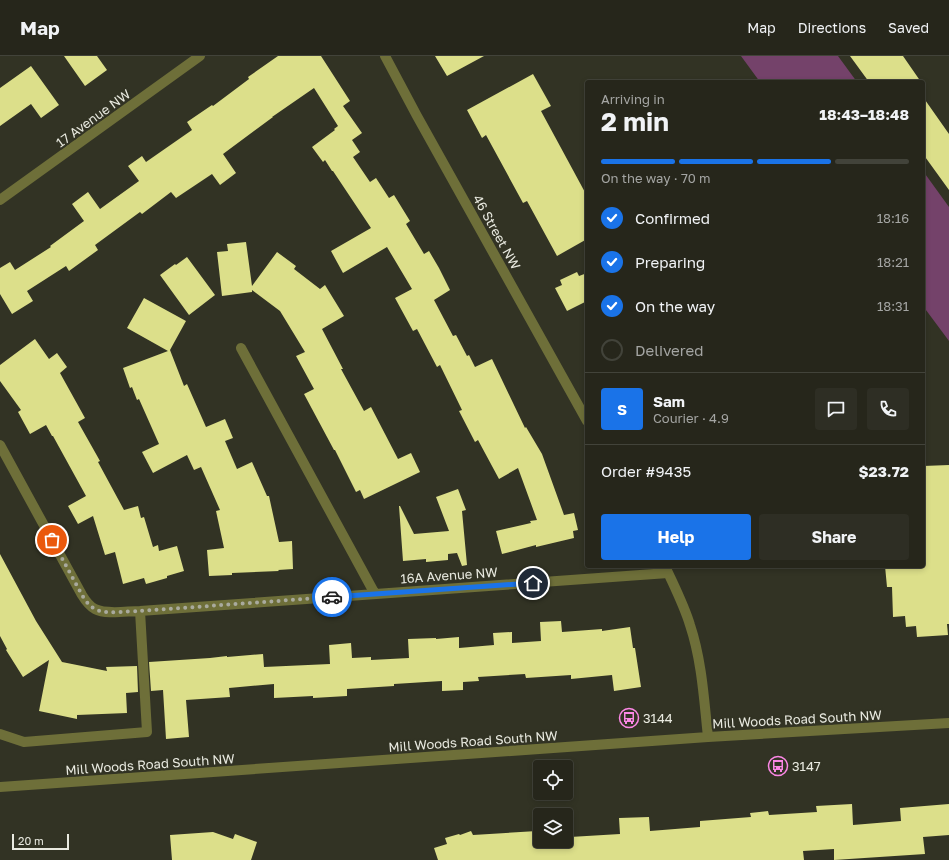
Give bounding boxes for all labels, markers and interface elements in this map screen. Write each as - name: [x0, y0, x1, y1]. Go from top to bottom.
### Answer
- text: Map: [20, 16, 60, 39]
- text: Map: [747, 19, 776, 36]
- text: Directions: [798, 19, 866, 36]
- text: Saved: [888, 19, 929, 36]
- street label: 17 Avenue NW: [53, 85, 134, 150]
- text: Arriving in: [601, 91, 665, 107]
- text: 18:43–18:48: [819, 105, 909, 123]
- text: 2 min: [601, 106, 669, 137]
- text: On the way · 70 m: [601, 170, 711, 186]
- street label: 46 Street NW: [470, 192, 524, 273]
- icon: check: [601, 207, 623, 229]
- text: Confirmed: [635, 209, 710, 227]
- text: 18:16: [877, 210, 909, 226]
- icon: check: [601, 251, 623, 273]
- text: Preparing: [635, 253, 705, 271]
- text: 18:21: [877, 254, 909, 270]
- icon: check: [601, 295, 623, 317]
- text: On the way: [635, 297, 715, 315]
- text: 18:31: [877, 298, 909, 314]
- text: Delivered: [635, 341, 703, 359]
- button: chat: [815, 388, 857, 430]
- button: phone: [867, 388, 909, 430]
- text: Sam: [653, 392, 685, 410]
- text: S: [617, 400, 627, 418]
- text: Courier · 4.9: [653, 410, 729, 426]
- text: Order #9435: [601, 462, 691, 480]
- text: $23.72: [859, 462, 909, 480]
- button: Help: [601, 514, 751, 560]
- button: Share: [759, 514, 909, 560]
- pin: [35, 523, 69, 557]
- icon: bag: [41, 529, 63, 551]
- street label: 16A Avenue NW: [400, 564, 499, 586]
- pin: [516, 566, 550, 600]
- icon: home: [522, 572, 544, 594]
- courier: [312, 577, 352, 617]
- icon: car: [321, 586, 343, 608]
- bus stop icon: 3144: [618, 707, 640, 729]
- street label: Mill Woods Road South NW: [712, 707, 883, 731]
- place label: 3144: [643, 710, 673, 726]
- street label: Mill Woods Road South NW: [388, 727, 559, 755]
- street label: Mill Woods Road South NW: [65, 750, 236, 778]
- bus stop icon: 3147: [767, 755, 789, 777]
- place label: 3147: [792, 758, 821, 774]
- map controls: [533, 760, 573, 848]
- button: locate: [533, 760, 573, 800]
- button: layers: [533, 808, 573, 848]
- scale bar: [12, 832, 69, 851]
- text: 20 m: [18, 834, 44, 847]

